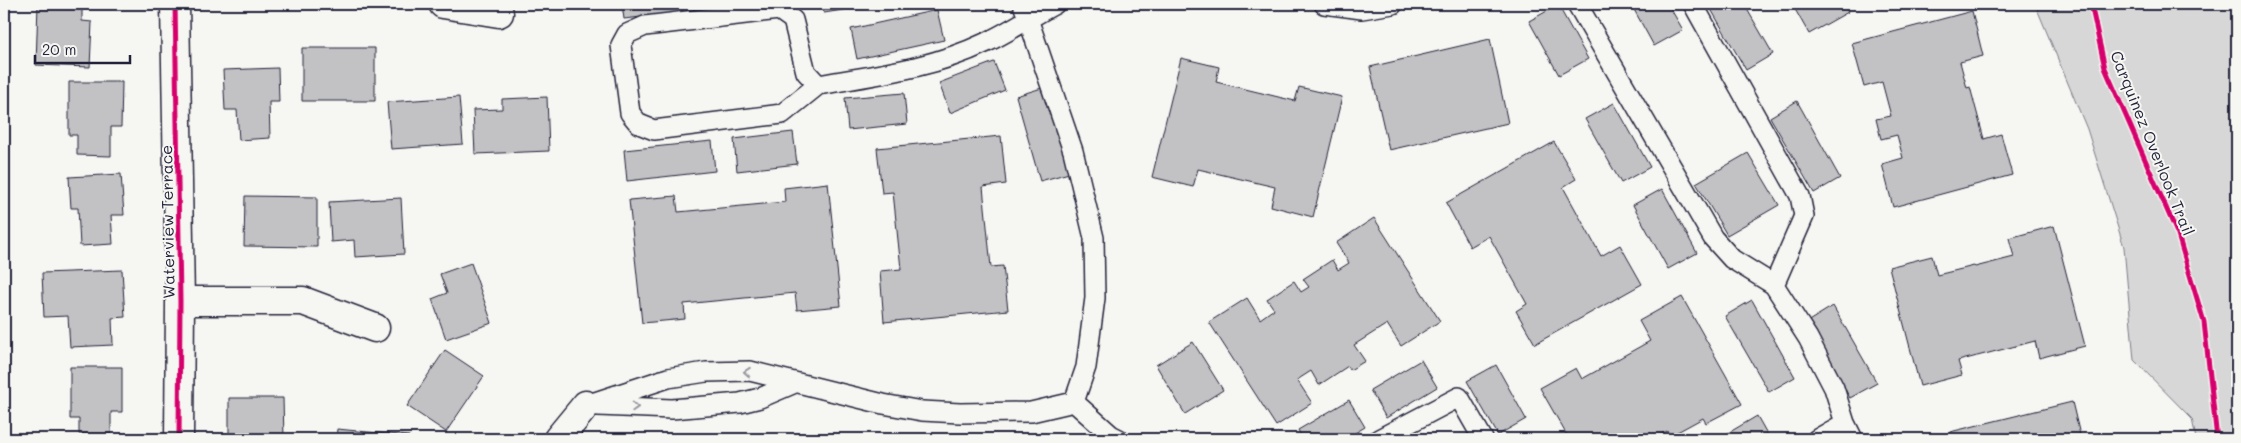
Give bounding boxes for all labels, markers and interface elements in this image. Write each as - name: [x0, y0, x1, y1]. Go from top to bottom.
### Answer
- scale bar: [35, 32, 130, 64]
- text: 20 m: [42, 39, 76, 59]
- street label: Carquinez Overlook Trail: [2106, 47, 2200, 239]
- street label: Waterview Terrace: [155, 145, 179, 299]
- one-way arrow: [743, 367, 751, 378]
- one-way arrow: [631, 402, 639, 413]

